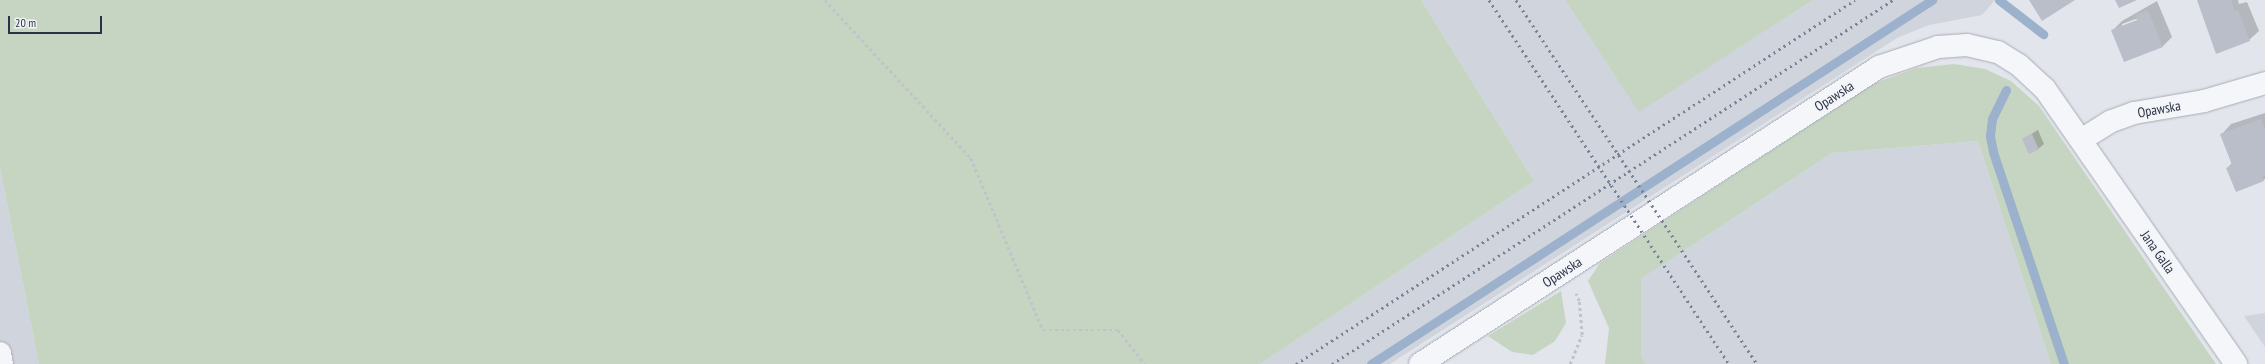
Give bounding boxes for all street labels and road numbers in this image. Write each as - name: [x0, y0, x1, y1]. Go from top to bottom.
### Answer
- street label: Opawska: [1811, 77, 1857, 115]
- street label: Opawska: [2136, 97, 2182, 121]
- street label: Jana Galla: [2137, 227, 2179, 277]
- street label: Opawska: [1539, 253, 1585, 291]

